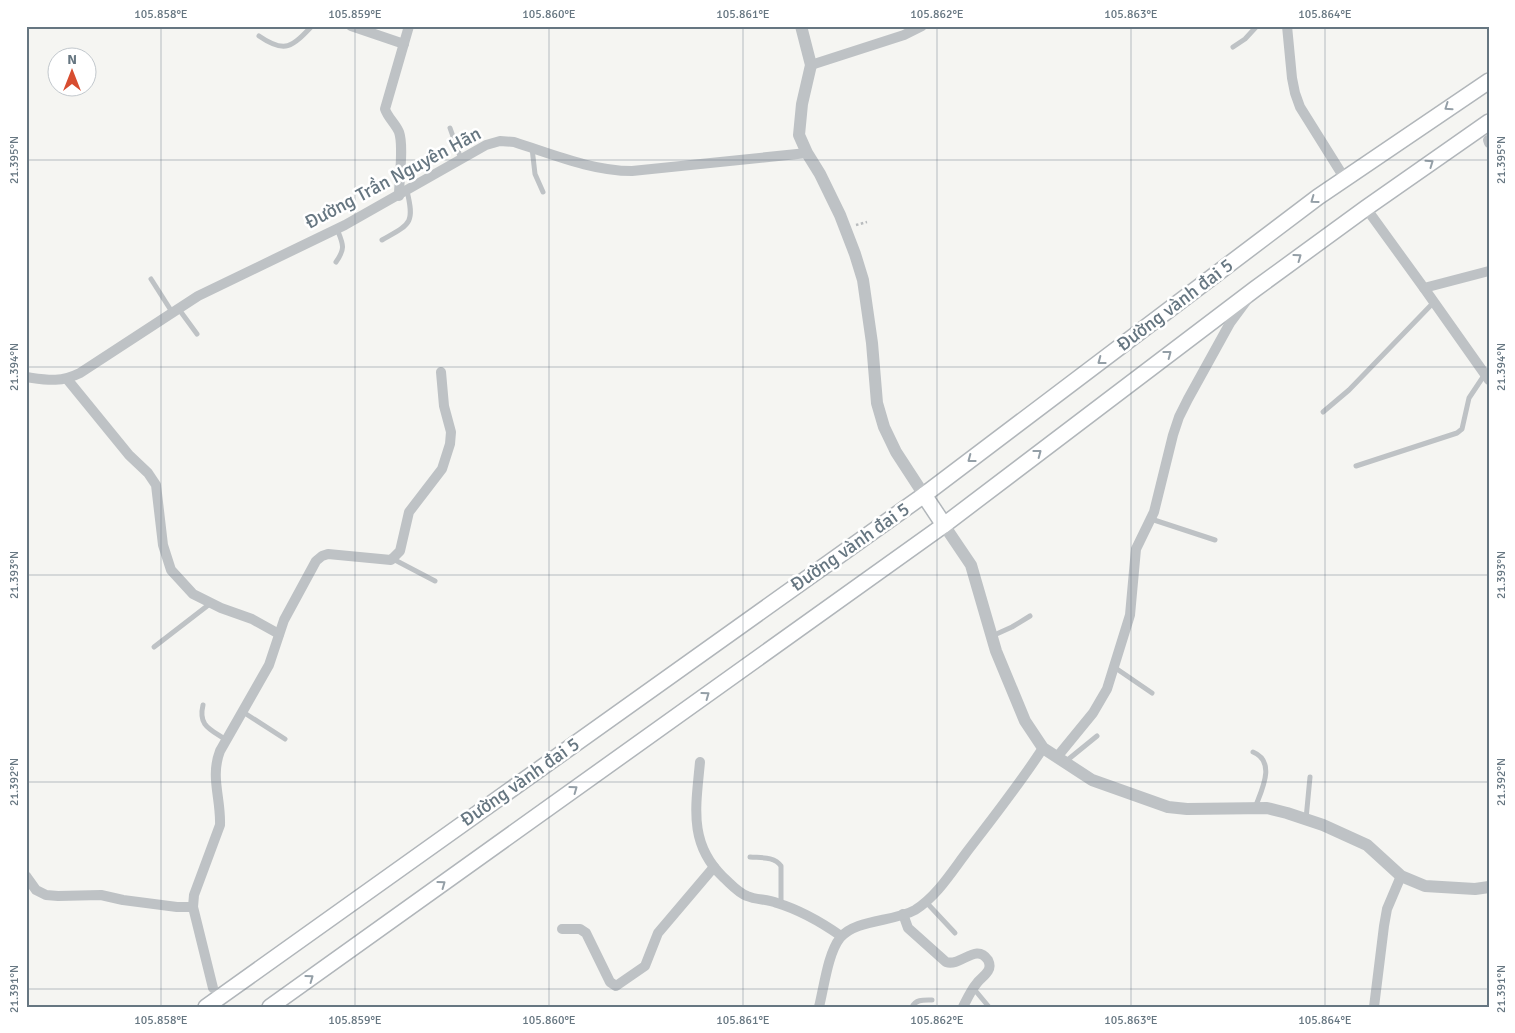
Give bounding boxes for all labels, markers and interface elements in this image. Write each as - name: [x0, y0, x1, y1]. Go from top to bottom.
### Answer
- text: 105.858°E: [134, 7, 188, 22]
- text: 105.859°E: [328, 7, 382, 22]
- text: 105.860°E: [522, 7, 576, 22]
- text: 105.861°E: [716, 7, 770, 22]
- text: 105.862°E: [910, 7, 964, 22]
- text: 105.863°E: [1104, 7, 1158, 22]
- text: 105.864°E: [1298, 7, 1352, 22]
- north arrow: [48, 48, 98, 98]
- text: N: [67, 51, 77, 68]
- one-way arrow: [1444, 101, 1454, 110]
- street label: Đường Trần Nguyên Hãn: [301, 121, 485, 235]
- text: 21.395°N: [7, 136, 22, 184]
- text: 21.395°N: [1494, 136, 1509, 184]
- one-way arrow: [1424, 160, 1434, 169]
- one-way arrow: [1310, 194, 1320, 203]
- street label: Đường vành đai 5: [1112, 253, 1238, 357]
- one-way arrow: [1292, 254, 1302, 263]
- text: 21.394°N: [7, 343, 22, 391]
- text: 21.394°N: [1494, 343, 1509, 391]
- one-way arrow: [1162, 352, 1171, 360]
- one-way arrow: [1097, 355, 1107, 364]
- one-way arrow: [1032, 450, 1041, 458]
- one-way arrow: [967, 453, 977, 462]
- street label: Đường vành đai 5: [786, 497, 914, 597]
- text: 21.393°N: [7, 551, 22, 599]
- text: 21.393°N: [1494, 551, 1509, 599]
- one-way arrow: [700, 692, 709, 700]
- street label: Đường vành đai 5: [456, 732, 584, 832]
- text: 21.392°N: [7, 758, 22, 806]
- text: 21.392°N: [1494, 758, 1509, 806]
- one-way arrow: [568, 786, 578, 795]
- one-way arrow: [436, 881, 446, 890]
- text: 21.391°N: [7, 965, 22, 1013]
- text: 21.391°N: [1494, 965, 1509, 1013]
- one-way arrow: [304, 975, 314, 984]
- text: 105.858°E: [134, 1013, 188, 1028]
- text: 105.859°E: [328, 1013, 382, 1028]
- text: 105.860°E: [522, 1013, 576, 1028]
- text: 105.861°E: [716, 1013, 770, 1028]
- text: 105.862°E: [910, 1013, 964, 1028]
- text: 105.863°E: [1104, 1013, 1158, 1028]
- text: 105.864°E: [1298, 1013, 1352, 1028]

